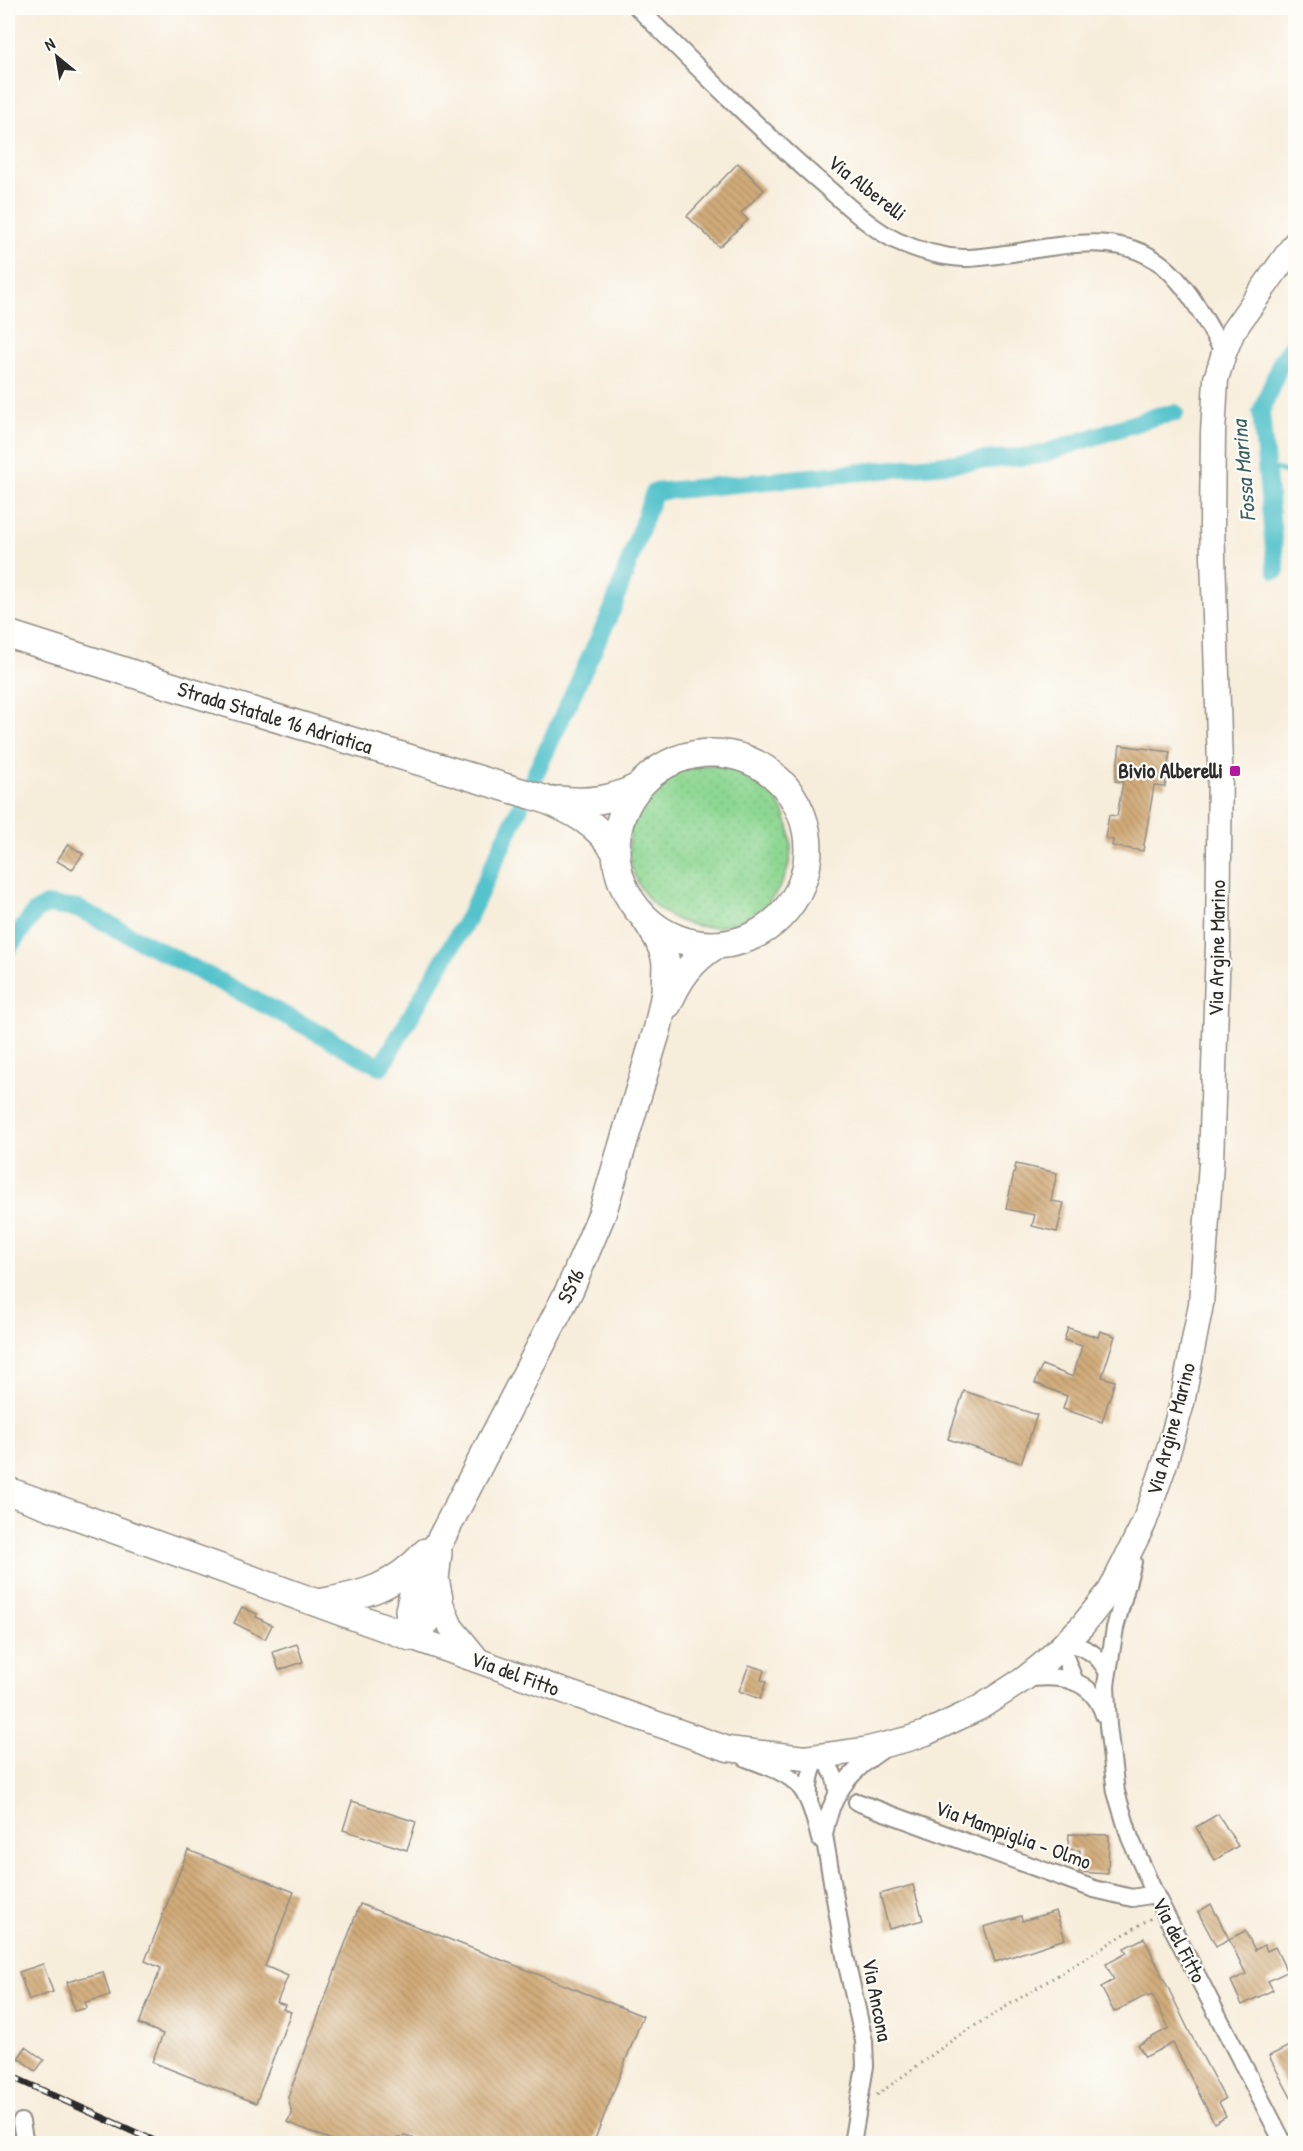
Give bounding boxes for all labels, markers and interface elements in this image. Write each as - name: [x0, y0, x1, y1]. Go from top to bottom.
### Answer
- north arrow: [27, 27, 87, 87]
- text: N: [40, 32, 59, 56]
- street label: Via Alberelli: [822, 148, 913, 228]
- water label: Fossa Marina: [1223, 417, 1262, 523]
- street label: Strada Statale 16 Adriatica: [174, 674, 376, 761]
- place label: Bivio Alberelli: [1118, 756, 1223, 785]
- marker: Bivio Alberelli: [1228, 764, 1242, 778]
- street label: Via Argine Marino: [1201, 880, 1232, 1016]
- street label: SS16: [550, 1264, 591, 1308]
- street label: Via Argine Marino: [1139, 1359, 1202, 1498]
- street label: Via del Fitto: [467, 1644, 563, 1703]
- street label: Via Mampiglia - Olmo: [931, 1793, 1095, 1876]
- street label: Via del Fitto: [1146, 1892, 1213, 1987]
- street label: Via Ancona: [855, 1956, 900, 2044]

